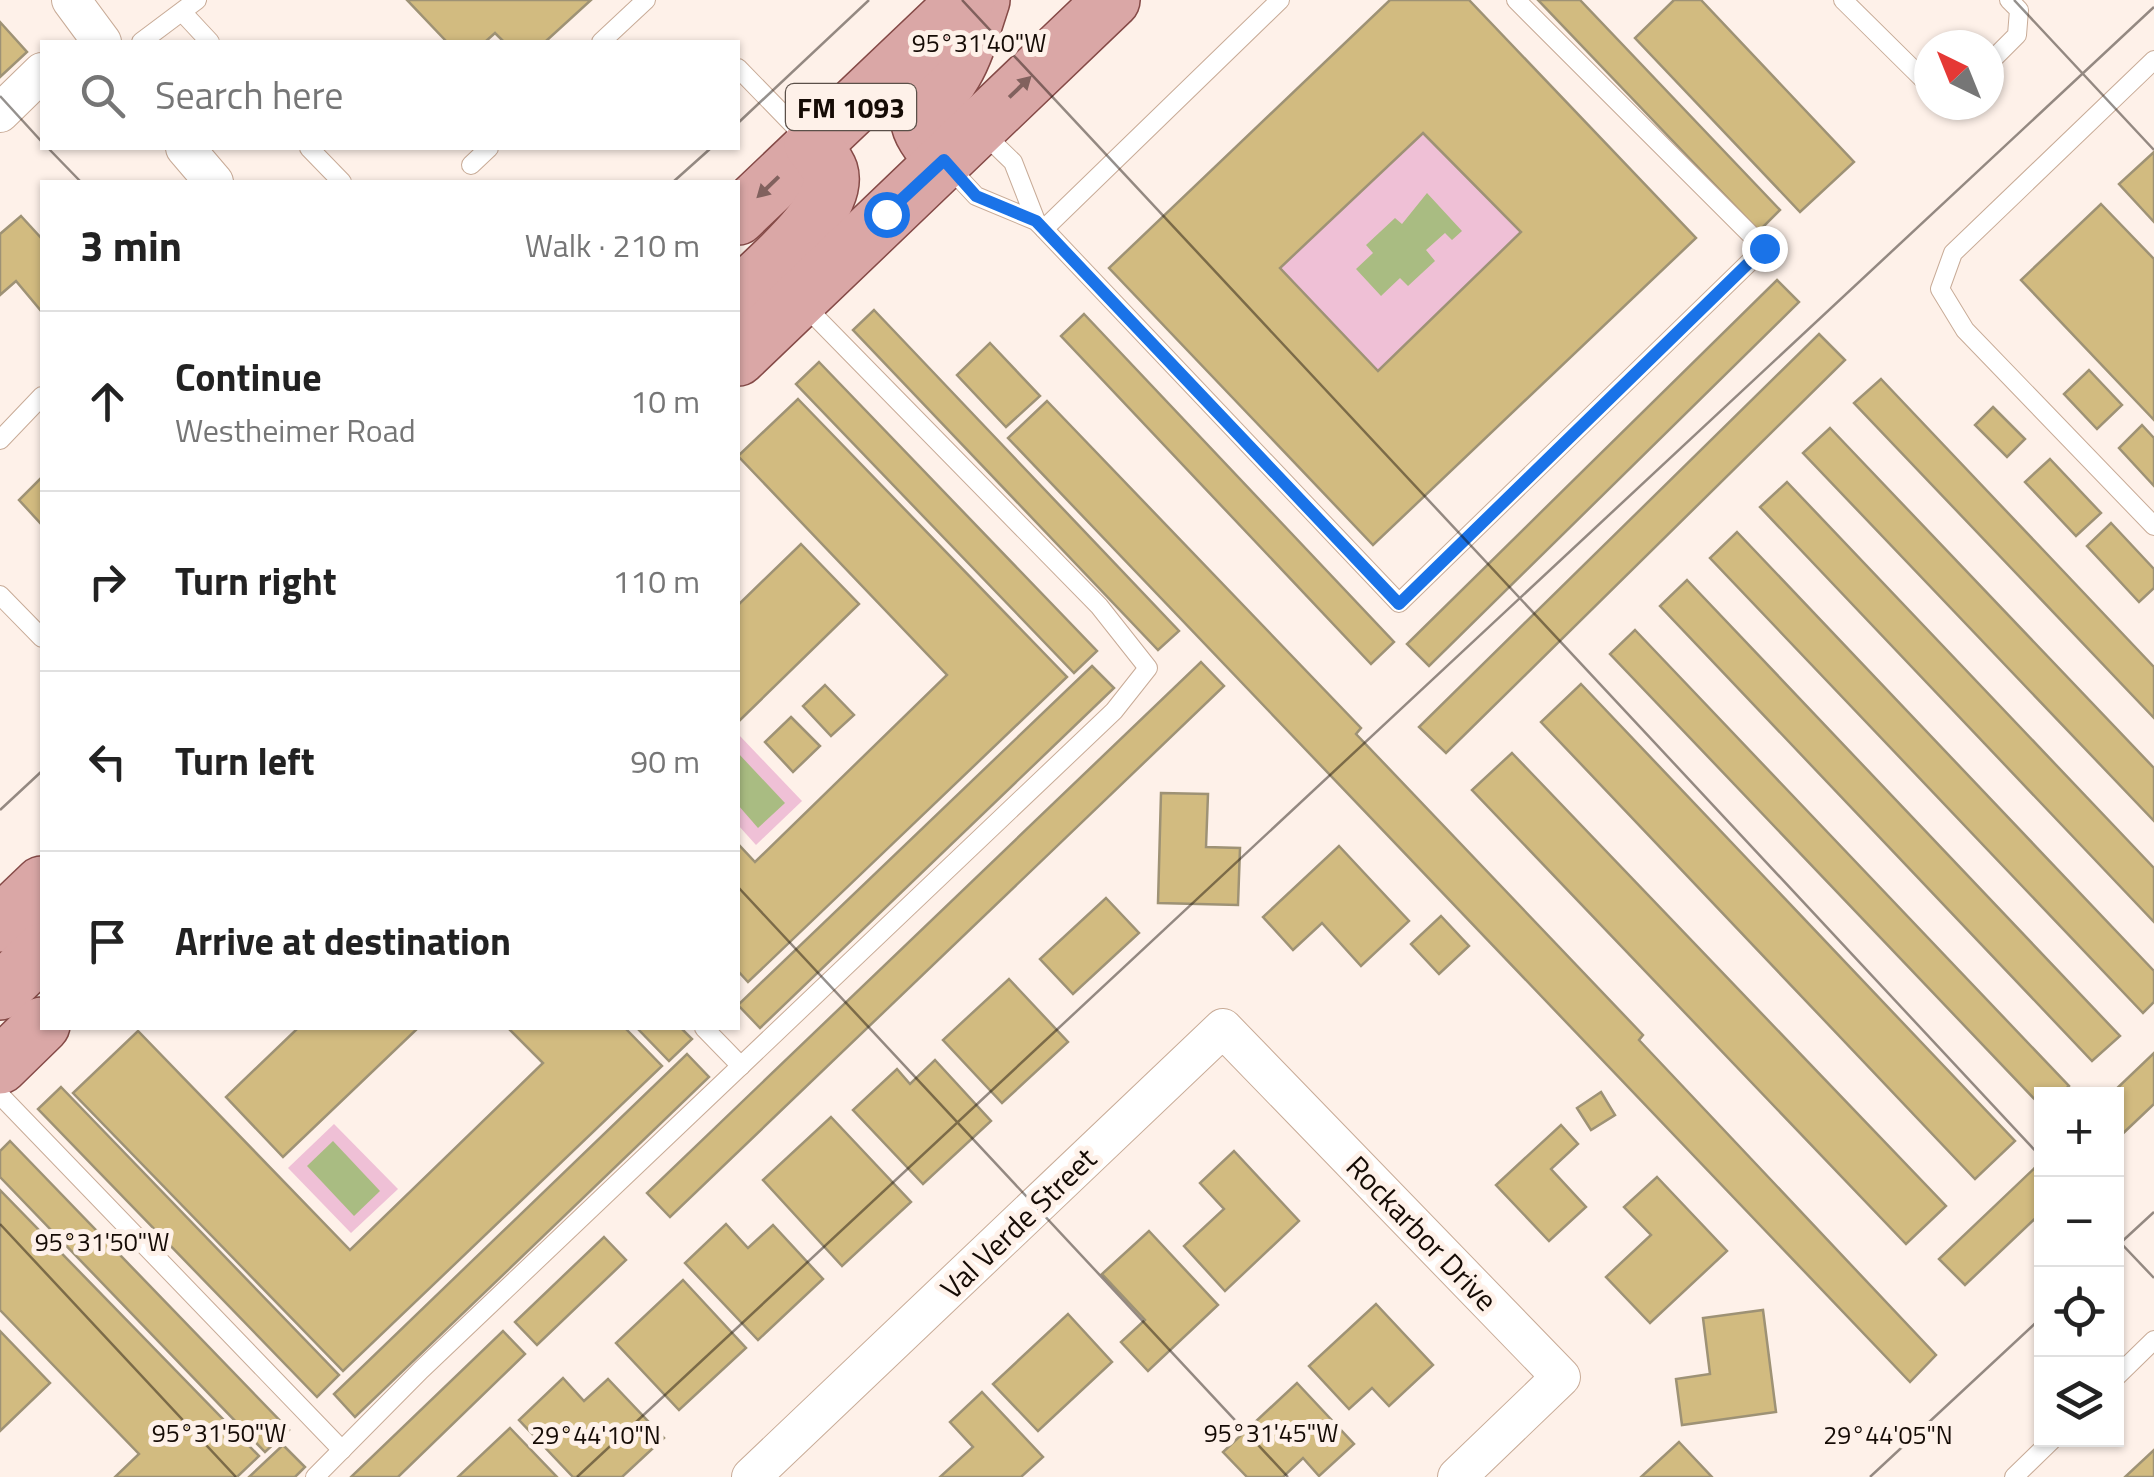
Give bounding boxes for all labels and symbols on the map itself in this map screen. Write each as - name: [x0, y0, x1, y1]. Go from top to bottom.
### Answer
- text: 95°31'40"W: [912, 24, 1046, 62]
- north arrow: [1914, 30, 2004, 120]
- one-way arrow: [1008, 76, 1032, 99]
- road number: FM 1093: [786, 84, 916, 130]
- one-way arrow: [757, 175, 781, 198]
- route start: [864, 192, 910, 238]
- route end: [1742, 226, 1788, 272]
- street label: Val Verde Street: [929, 1136, 1107, 1310]
- street label: Rockarbor Drive: [1336, 1145, 1508, 1321]
- text: 95°31'50"W: [35, 1223, 169, 1261]
- text: 95°31'50"W: [152, 1414, 286, 1452]
- text: 95°31'45"W: [1204, 1414, 1338, 1452]
- text: 29°44'10"N: [531, 1416, 661, 1454]
- text: 29°44'05"N: [1823, 1416, 1953, 1454]

